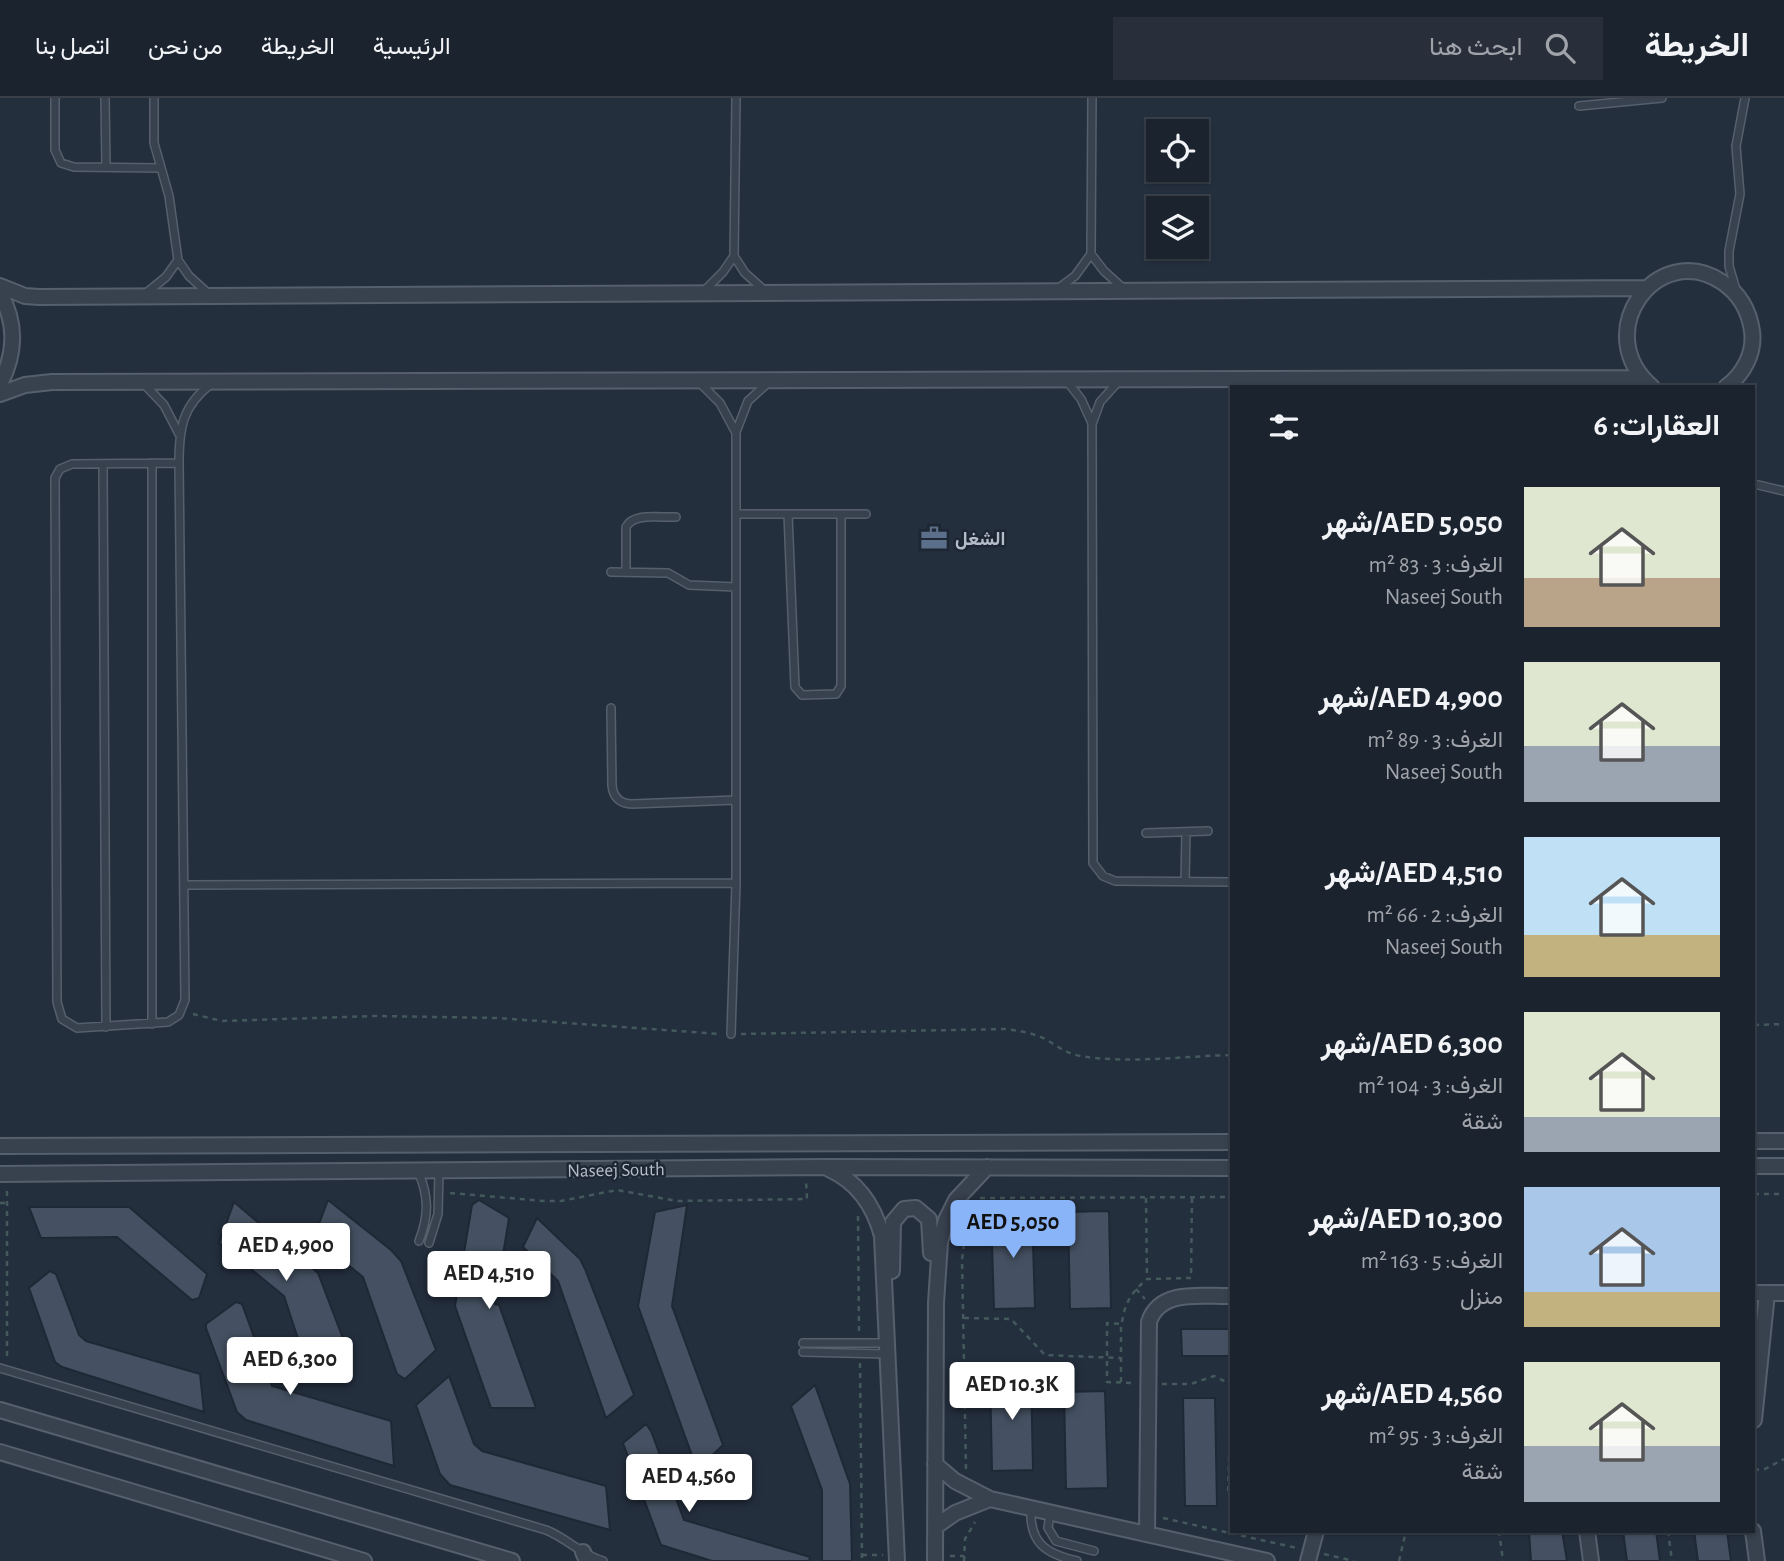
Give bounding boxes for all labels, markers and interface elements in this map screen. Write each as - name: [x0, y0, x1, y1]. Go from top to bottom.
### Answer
- search box: [1113, 17, 1603, 80]
- icon: search: [1541, 29, 1579, 67]
- text: الخريطة: [1645, 30, 1749, 63]
- text: ابحث هنا: [1429, 34, 1523, 60]
- text: اتصل بنا: [35, 35, 110, 59]
- text: من نحن: [148, 35, 223, 59]
- text: الخريطة: [261, 35, 335, 59]
- text: الرئيسية: [373, 35, 450, 59]
- map controls: [1146, 119, 1209, 259]
- button: locate: [1146, 119, 1209, 182]
- button: layers: [1146, 196, 1209, 259]
- icon: filters: [1265, 408, 1303, 446]
- text: العقارات: 6: [1594, 411, 1720, 441]
- text: AED 5,050/شهر: [1322, 508, 1503, 538]
- icon: home: [1580, 515, 1664, 599]
- office icon: الشغل: [919, 523, 949, 553]
- place label: الشغل: [955, 530, 1005, 550]
- text: الغرف: 3 · 83 m²: [1369, 554, 1503, 577]
- text: Naseej South: [1385, 586, 1503, 609]
- text: AED 4,900/شهر: [1319, 683, 1503, 713]
- icon: home: [1580, 690, 1664, 774]
- text: الغرف: 3 · 89 m²: [1367, 729, 1503, 752]
- text: Naseej South: [1385, 761, 1503, 784]
- text: AED 4,510/شهر: [1325, 858, 1503, 888]
- icon: home: [1580, 865, 1664, 949]
- text: الغرف: 2 · 66 m²: [1366, 904, 1503, 927]
- text: Naseej South: [1385, 936, 1503, 959]
- text: AED 6,300/شهر: [1321, 1029, 1503, 1059]
- icon: home: [1580, 1040, 1664, 1124]
- text: الغرف: 3 · 104 m²: [1358, 1075, 1503, 1098]
- text: شقة: [1461, 1111, 1503, 1134]
- street label: Naseej South: [567, 1160, 665, 1181]
- pin: AED 5,050: [933, 1200, 1093, 1260]
- text: AED 10,300/شهر: [1309, 1204, 1503, 1234]
- text: AED 5,050: [966, 1211, 1060, 1234]
- icon: home: [1580, 1215, 1664, 1299]
- pin: AED 4,900: [206, 1224, 366, 1283]
- text: AED 4,900: [238, 1234, 334, 1257]
- text: الغرف: 5 · 163 m²: [1361, 1250, 1503, 1273]
- pin: AED 4,510: [409, 1252, 569, 1311]
- text: AED 4,510: [443, 1262, 535, 1285]
- text: منزل: [1460, 1286, 1503, 1309]
- pin: AED 6,300: [210, 1338, 370, 1397]
- text: AED 6,300: [243, 1348, 337, 1371]
- pin: AED 10.3K: [932, 1362, 1092, 1422]
- text: AED 10.3K: [966, 1373, 1058, 1396]
- text: AED 4,560/شهر: [1321, 1379, 1503, 1409]
- icon: home: [1580, 1390, 1664, 1474]
- text: الغرف: 3 · 95 m²: [1369, 1425, 1503, 1448]
- pin: AED 4,560: [609, 1454, 769, 1514]
- text: شقة: [1461, 1461, 1503, 1484]
- text: AED 4,560: [642, 1465, 736, 1488]

